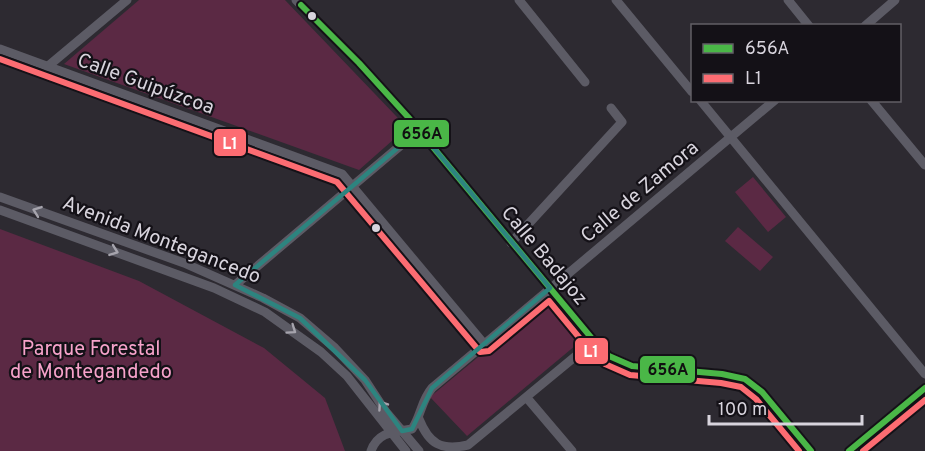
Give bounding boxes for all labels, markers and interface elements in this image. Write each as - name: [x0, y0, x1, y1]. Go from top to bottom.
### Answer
- unlabelled marker: [306, 10, 318, 22]
- legend: [691, 24, 901, 102]
- text: 656A: [745, 38, 790, 61]
- street label: Calle Guipúzcoa: [73, 48, 217, 122]
- text: L1: [745, 68, 762, 91]
- line badge: 656A: [393, 119, 450, 148]
- text: 656A: [402, 125, 442, 145]
- line badge: L1: [213, 128, 247, 157]
- text: L1: [222, 135, 238, 155]
- street label: Calle de Zamora: [576, 136, 705, 249]
- street label: Avenida Montegancedo: [58, 191, 264, 291]
- street label: Calle Badajoz: [494, 201, 593, 311]
- one-way arrow: [32, 205, 43, 218]
- unlabelled marker: [370, 222, 382, 234]
- one-way arrow: [108, 244, 119, 257]
- one-way arrow: [285, 323, 296, 334]
- park label: Parque Forestal de Montegandedo: [10, 337, 172, 386]
- line badge: L1: [574, 337, 609, 365]
- text: L1: [583, 343, 599, 363]
- line badge: 656A: [639, 355, 696, 384]
- text: 656A: [648, 361, 688, 381]
- scale bar: [709, 388, 862, 426]
- text: 100 m: [718, 399, 767, 422]
- one-way arrow: [378, 401, 389, 412]

